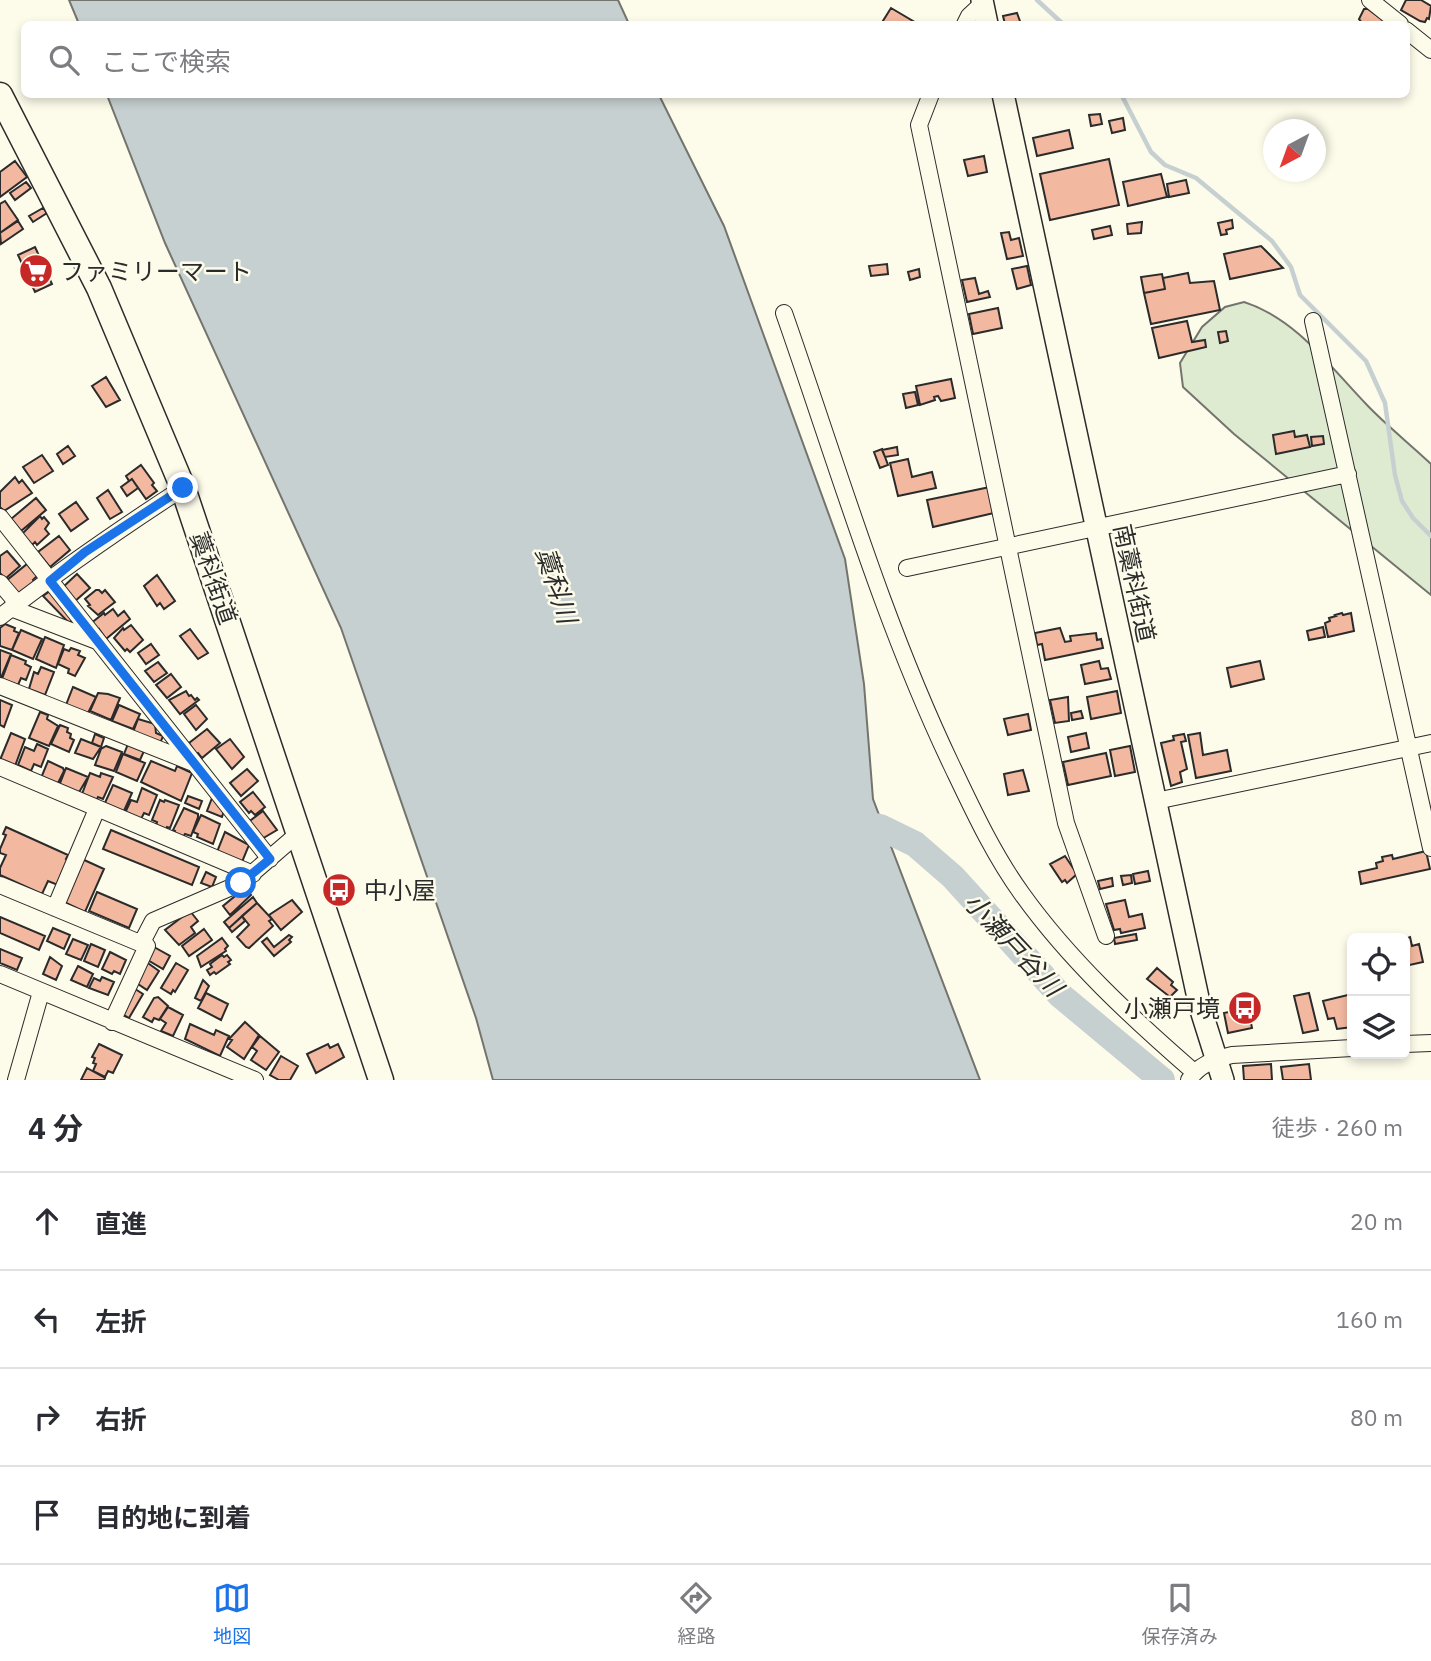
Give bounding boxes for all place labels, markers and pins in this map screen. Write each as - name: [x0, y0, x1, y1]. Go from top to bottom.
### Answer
- supermarket icon: ファミリーマート: [17, 252, 55, 290]
- place label: ファミリーマート: [60, 255, 252, 287]
- bus stop icon: 中小屋: [320, 871, 358, 909]
- place label: 中小屋: [364, 874, 436, 906]
- bus stop icon: 小瀬戸境: [1226, 989, 1264, 1027]
- place label: 小瀬戸境: [1124, 992, 1220, 1024]

